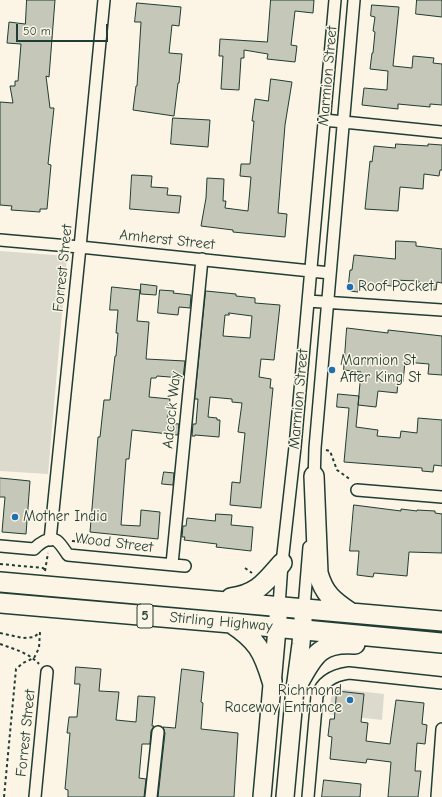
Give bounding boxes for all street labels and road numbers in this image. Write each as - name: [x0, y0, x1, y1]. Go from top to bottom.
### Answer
- street label: Marmion Street: [315, 25, 341, 127]
- street label: Forrest Street: [49, 223, 77, 313]
- street label: Amherst Street: [118, 226, 216, 254]
- street label: Marmion Street: [286, 348, 312, 450]
- street label: Adcock Way: [159, 370, 185, 450]
- street label: Wood Street: [74, 529, 154, 557]
- road number: 5: [137, 604, 153, 628]
- street label: Stirling Highway: [169, 609, 273, 635]
- street label: Forrest Street: [12, 688, 40, 778]

